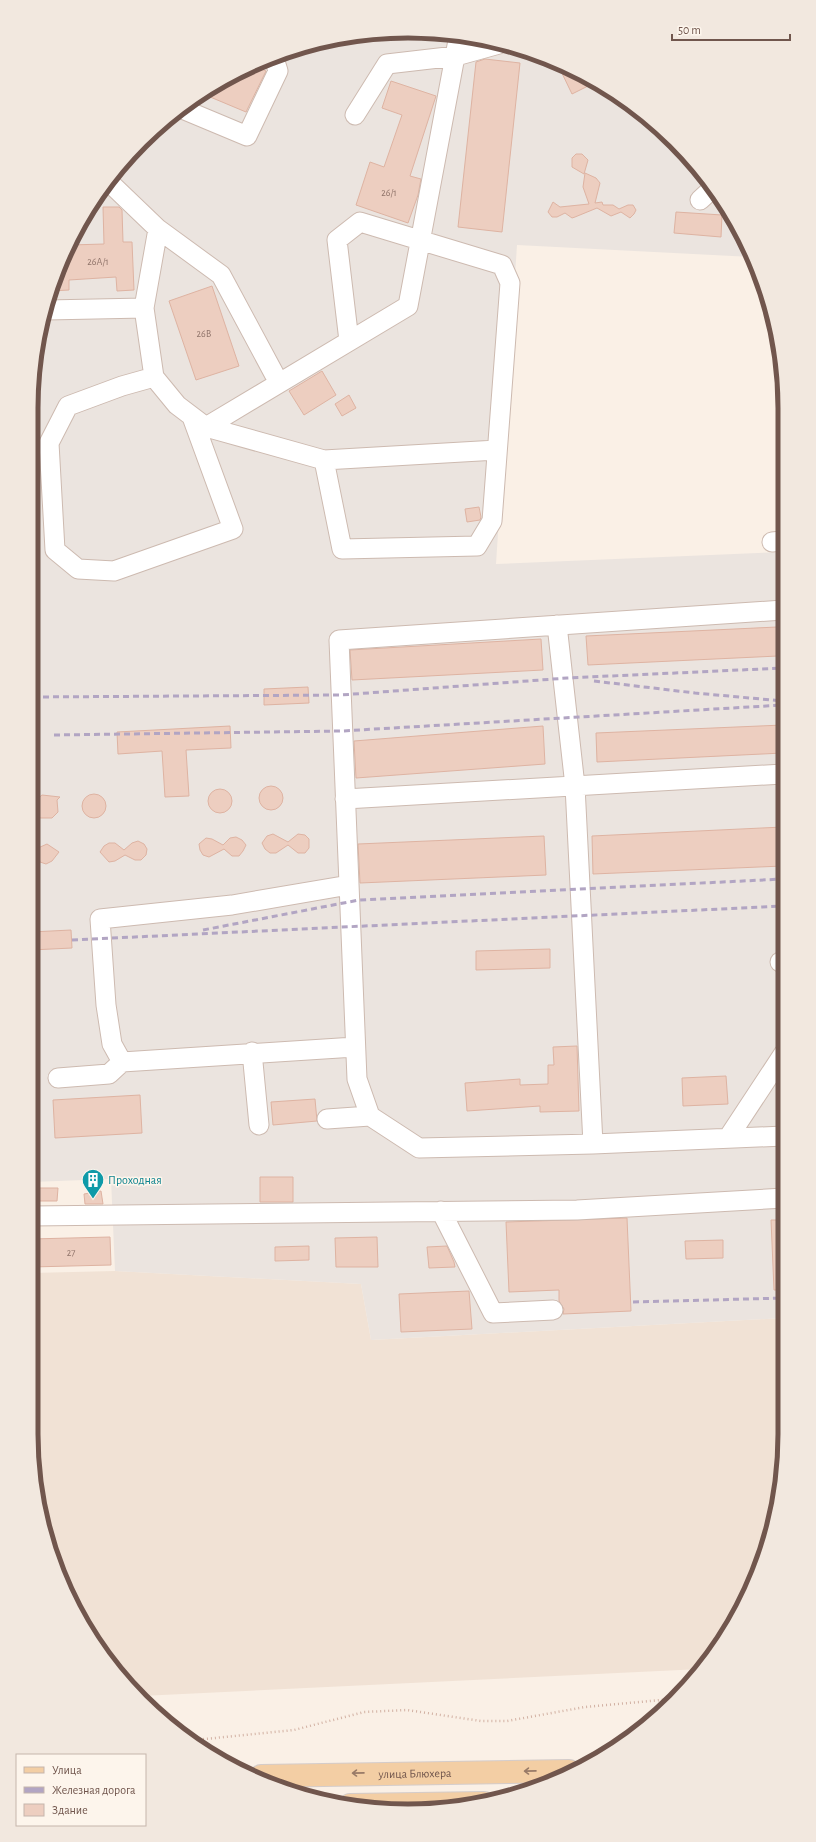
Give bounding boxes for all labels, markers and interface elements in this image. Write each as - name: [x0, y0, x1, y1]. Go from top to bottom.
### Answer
- scale bar: [672, 16, 790, 42]
- text: 50 m: [678, 24, 701, 36]
- house number: 26/1: [381, 188, 397, 198]
- house number: 26А/1: [87, 257, 109, 267]
- house number: 26В: [197, 329, 212, 339]
- building icon: Проходная: [80, 1167, 106, 1200]
- place label: Проходная: [108, 1174, 162, 1186]
- house number: 27: [67, 1248, 75, 1258]
- legend: [16, 1754, 146, 1826]
- text: Улица: [52, 1764, 82, 1776]
- street label: улица Блюхера: [377, 1767, 452, 1781]
- one-way arrow: [524, 1767, 537, 1775]
- one-way arrow: [352, 1769, 365, 1777]
- text: Железная дорога: [52, 1784, 136, 1796]
- text: Здание: [52, 1804, 88, 1816]

